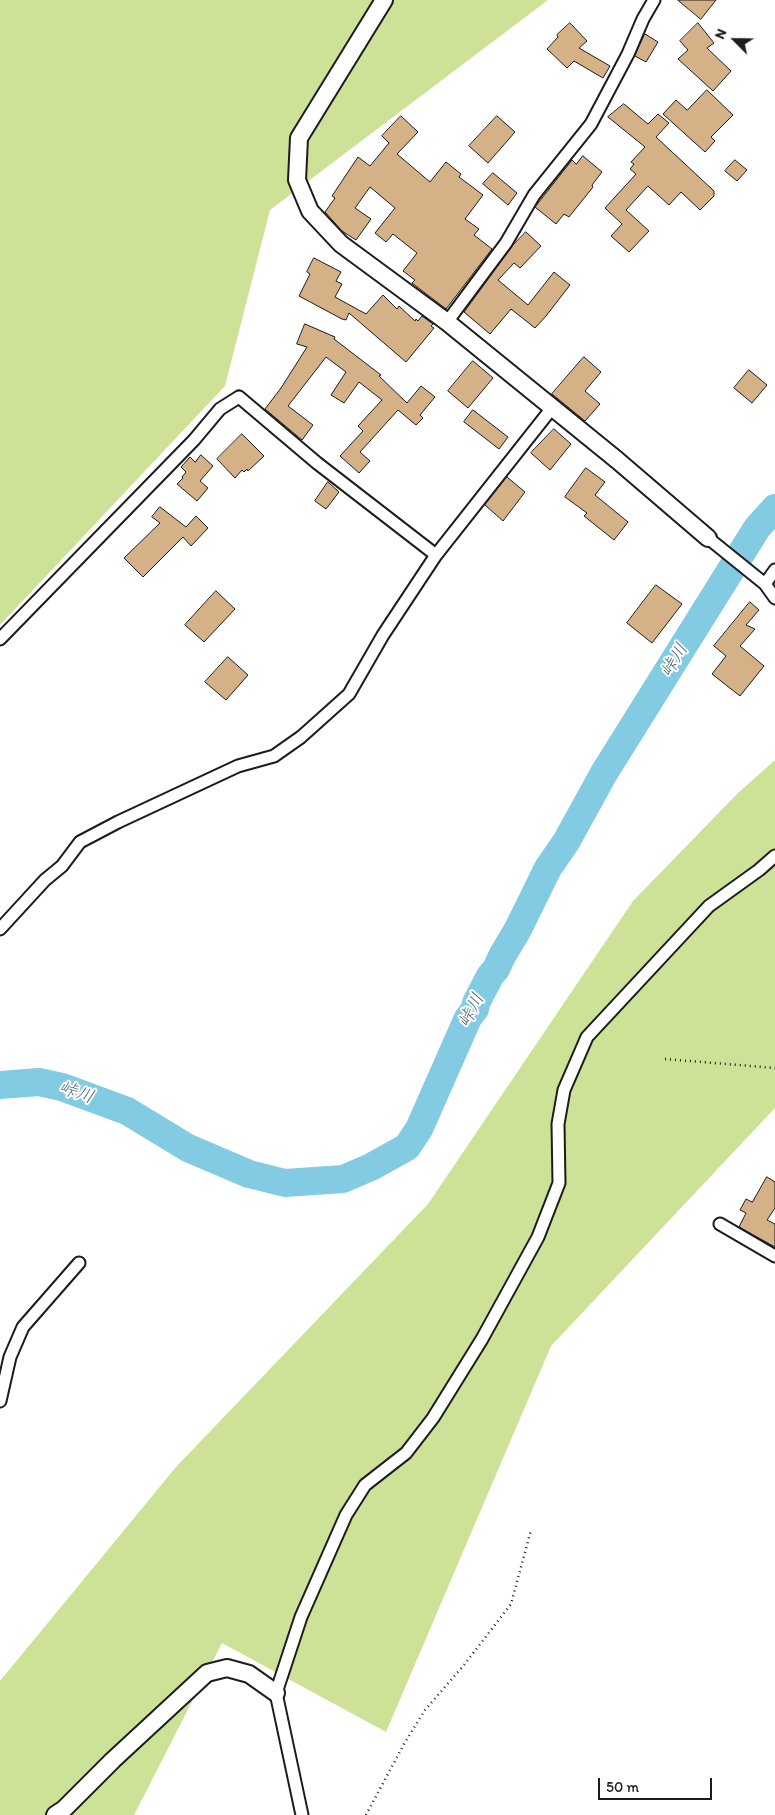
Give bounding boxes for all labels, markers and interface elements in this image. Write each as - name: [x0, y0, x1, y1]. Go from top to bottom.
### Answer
- north arrow: [710, 15, 760, 65]
- text: N: [711, 26, 730, 42]
- water label: 峠川: [656, 640, 694, 682]
- water label: 峠川: [454, 990, 490, 1032]
- water label: 峠川: [55, 1077, 97, 1109]
- scale bar: [600, 1768, 714, 1800]
- text: 50 m: [606, 1778, 639, 1796]

